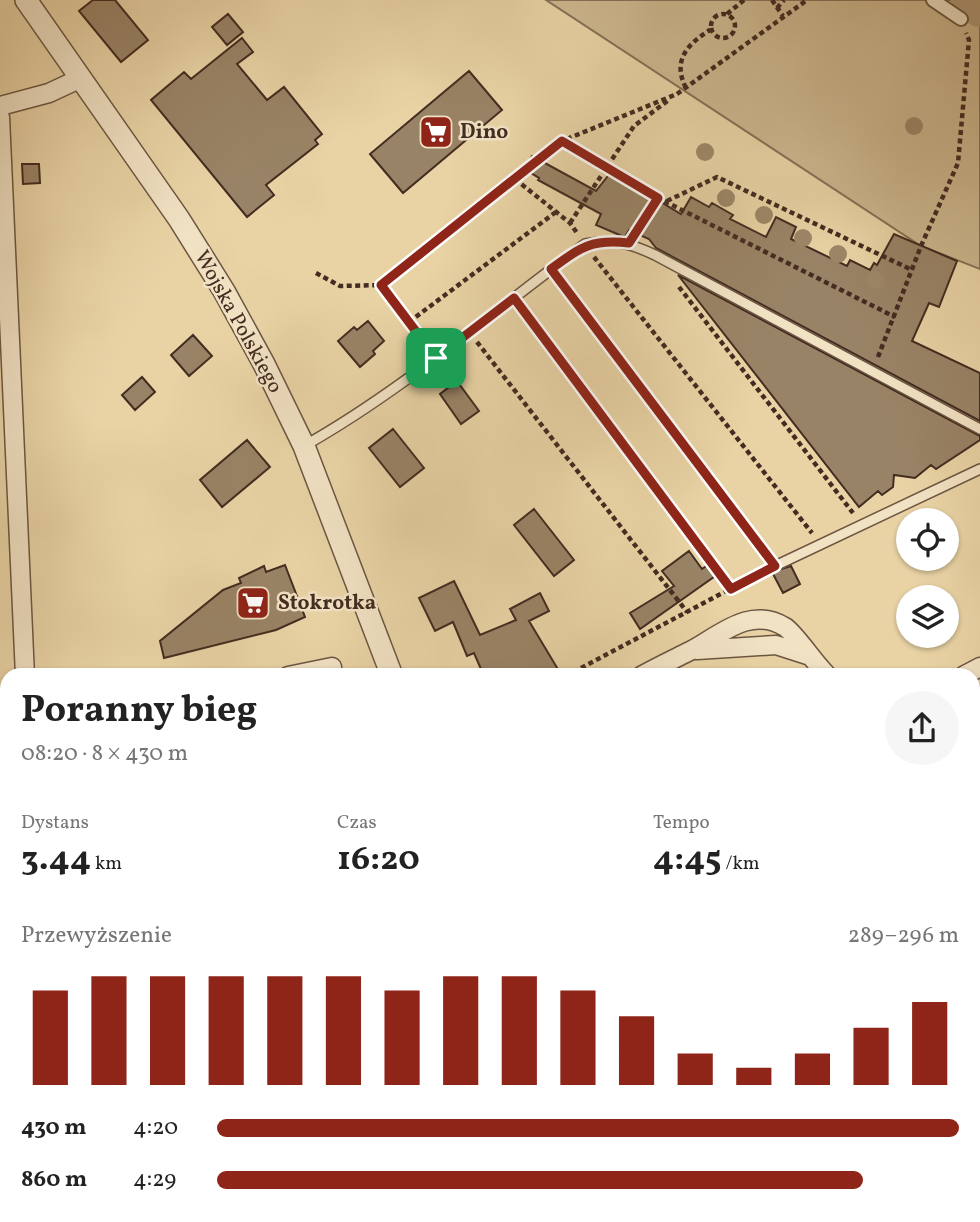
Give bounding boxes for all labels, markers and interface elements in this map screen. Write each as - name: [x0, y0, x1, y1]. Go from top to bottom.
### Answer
- supermarket icon: Dino: [417, 113, 455, 151]
- place label: Dino: [460, 118, 508, 147]
- street label: Wojska Polskiego: [187, 245, 289, 399]
- pin: [406, 328, 466, 388]
- icon: arrive: [417, 339, 455, 377]
- map controls: [896, 508, 959, 648]
- button: locate: [896, 508, 959, 571]
- supermarket icon: Stokrotka: [234, 584, 272, 622]
- button: layers: [896, 585, 959, 648]
- place label: Stokrotka: [278, 589, 376, 618]
- text: Poranny bieg: [21, 685, 257, 738]
- button: share: [885, 691, 959, 765]
- text: 08:20 · 8 × 430 m: [21, 738, 188, 770]
- text: Dystans: [21, 810, 89, 836]
- text: Czas: [337, 810, 377, 836]
- text: Tempo: [653, 810, 710, 836]
- text: 3.44: [21, 836, 91, 884]
- text: 16:20: [337, 836, 420, 884]
- text: 4:45: [653, 836, 722, 884]
- text: km: [91, 851, 122, 877]
- text: /km: [722, 851, 760, 877]
- text: Przewyższenie: [21, 920, 172, 952]
- text: 289–296 m: [848, 920, 959, 952]
- text: 430 m: [21, 1112, 87, 1144]
- text: 4:20: [133, 1112, 178, 1144]
- text: 860 m: [21, 1164, 87, 1196]
- text: 4:29: [133, 1164, 176, 1196]

